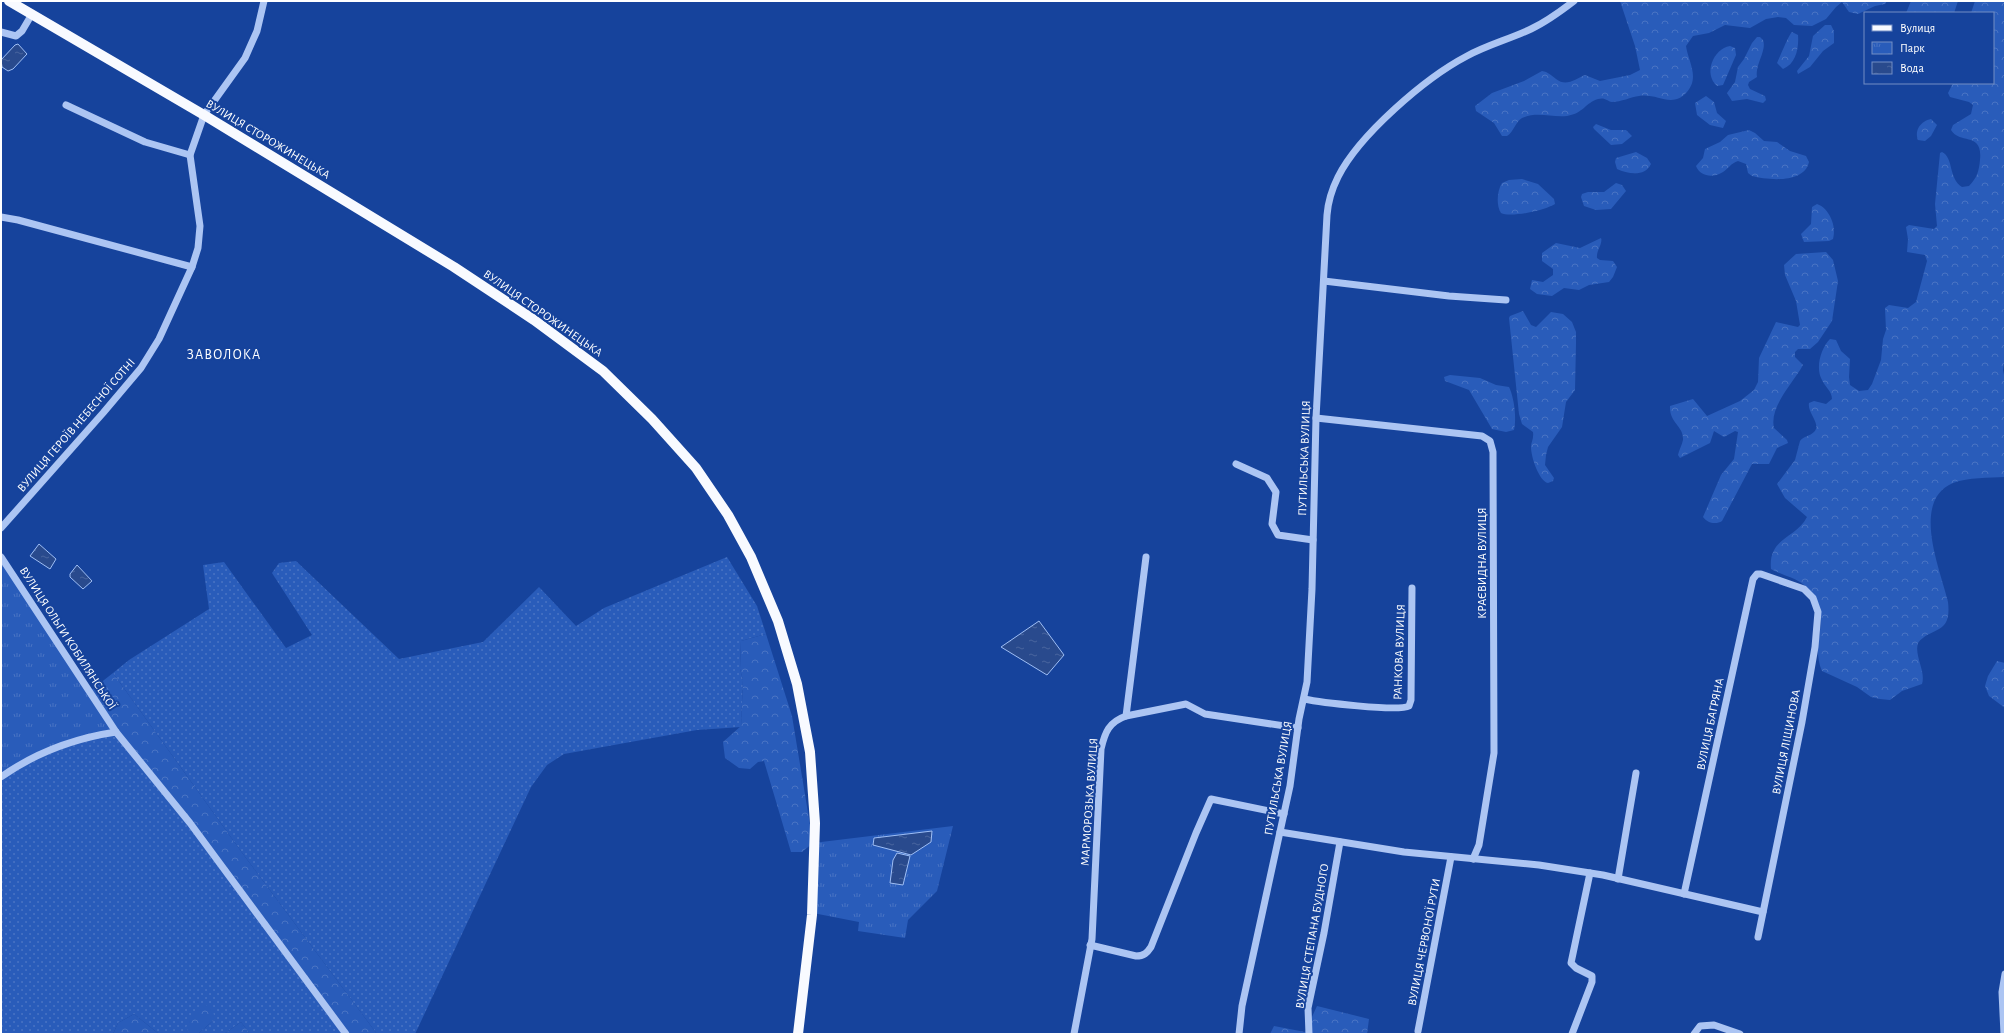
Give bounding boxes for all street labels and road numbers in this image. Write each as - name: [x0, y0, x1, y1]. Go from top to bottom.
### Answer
- street label: ВУЛИЦЯ СТОРОЖИНЕЦЬКА: [204, 97, 332, 181]
- street label: ВУЛИЦЯ СТОРОЖИНЕЦЬКА: [481, 267, 605, 359]
- street label: ВУЛИЦЯ ГЕРОЇВ НЕБЕСНОЇ СОТНІ: [14, 355, 137, 494]
- street label: ПУТИЛЬСЬКА ВУЛИЦЯ: [1296, 400, 1312, 516]
- street label: КРАЄВИДНА ВУЛИЦЯ: [1476, 507, 1488, 619]
- street label: ВУЛИЦЯ ОЛЬГИ КОБИЛЯНСЬКОЇ: [17, 564, 120, 712]
- street label: РАНКОВА ВУЛИЦЯ: [1391, 604, 1407, 700]
- street label: ВУЛИЦЯ БАГРЯНА: [1694, 677, 1726, 771]
- street label: ВУЛИЦЯ ЛІЩИНОВА: [1770, 689, 1802, 795]
- street label: ПУТИЛЬСЬКА ВУЛИЦЯ: [1262, 720, 1294, 836]
- street label: МАРМОРОЗЬКА ВУЛИЦЯ: [1079, 738, 1099, 866]
- street label: ВУЛИЦЯ СТЕПАНА БУДНОГО: [1293, 862, 1331, 1010]
- street label: ВУЛИЦЯ ЧЕРВОНОЇ РУТИ: [1405, 877, 1442, 1007]

